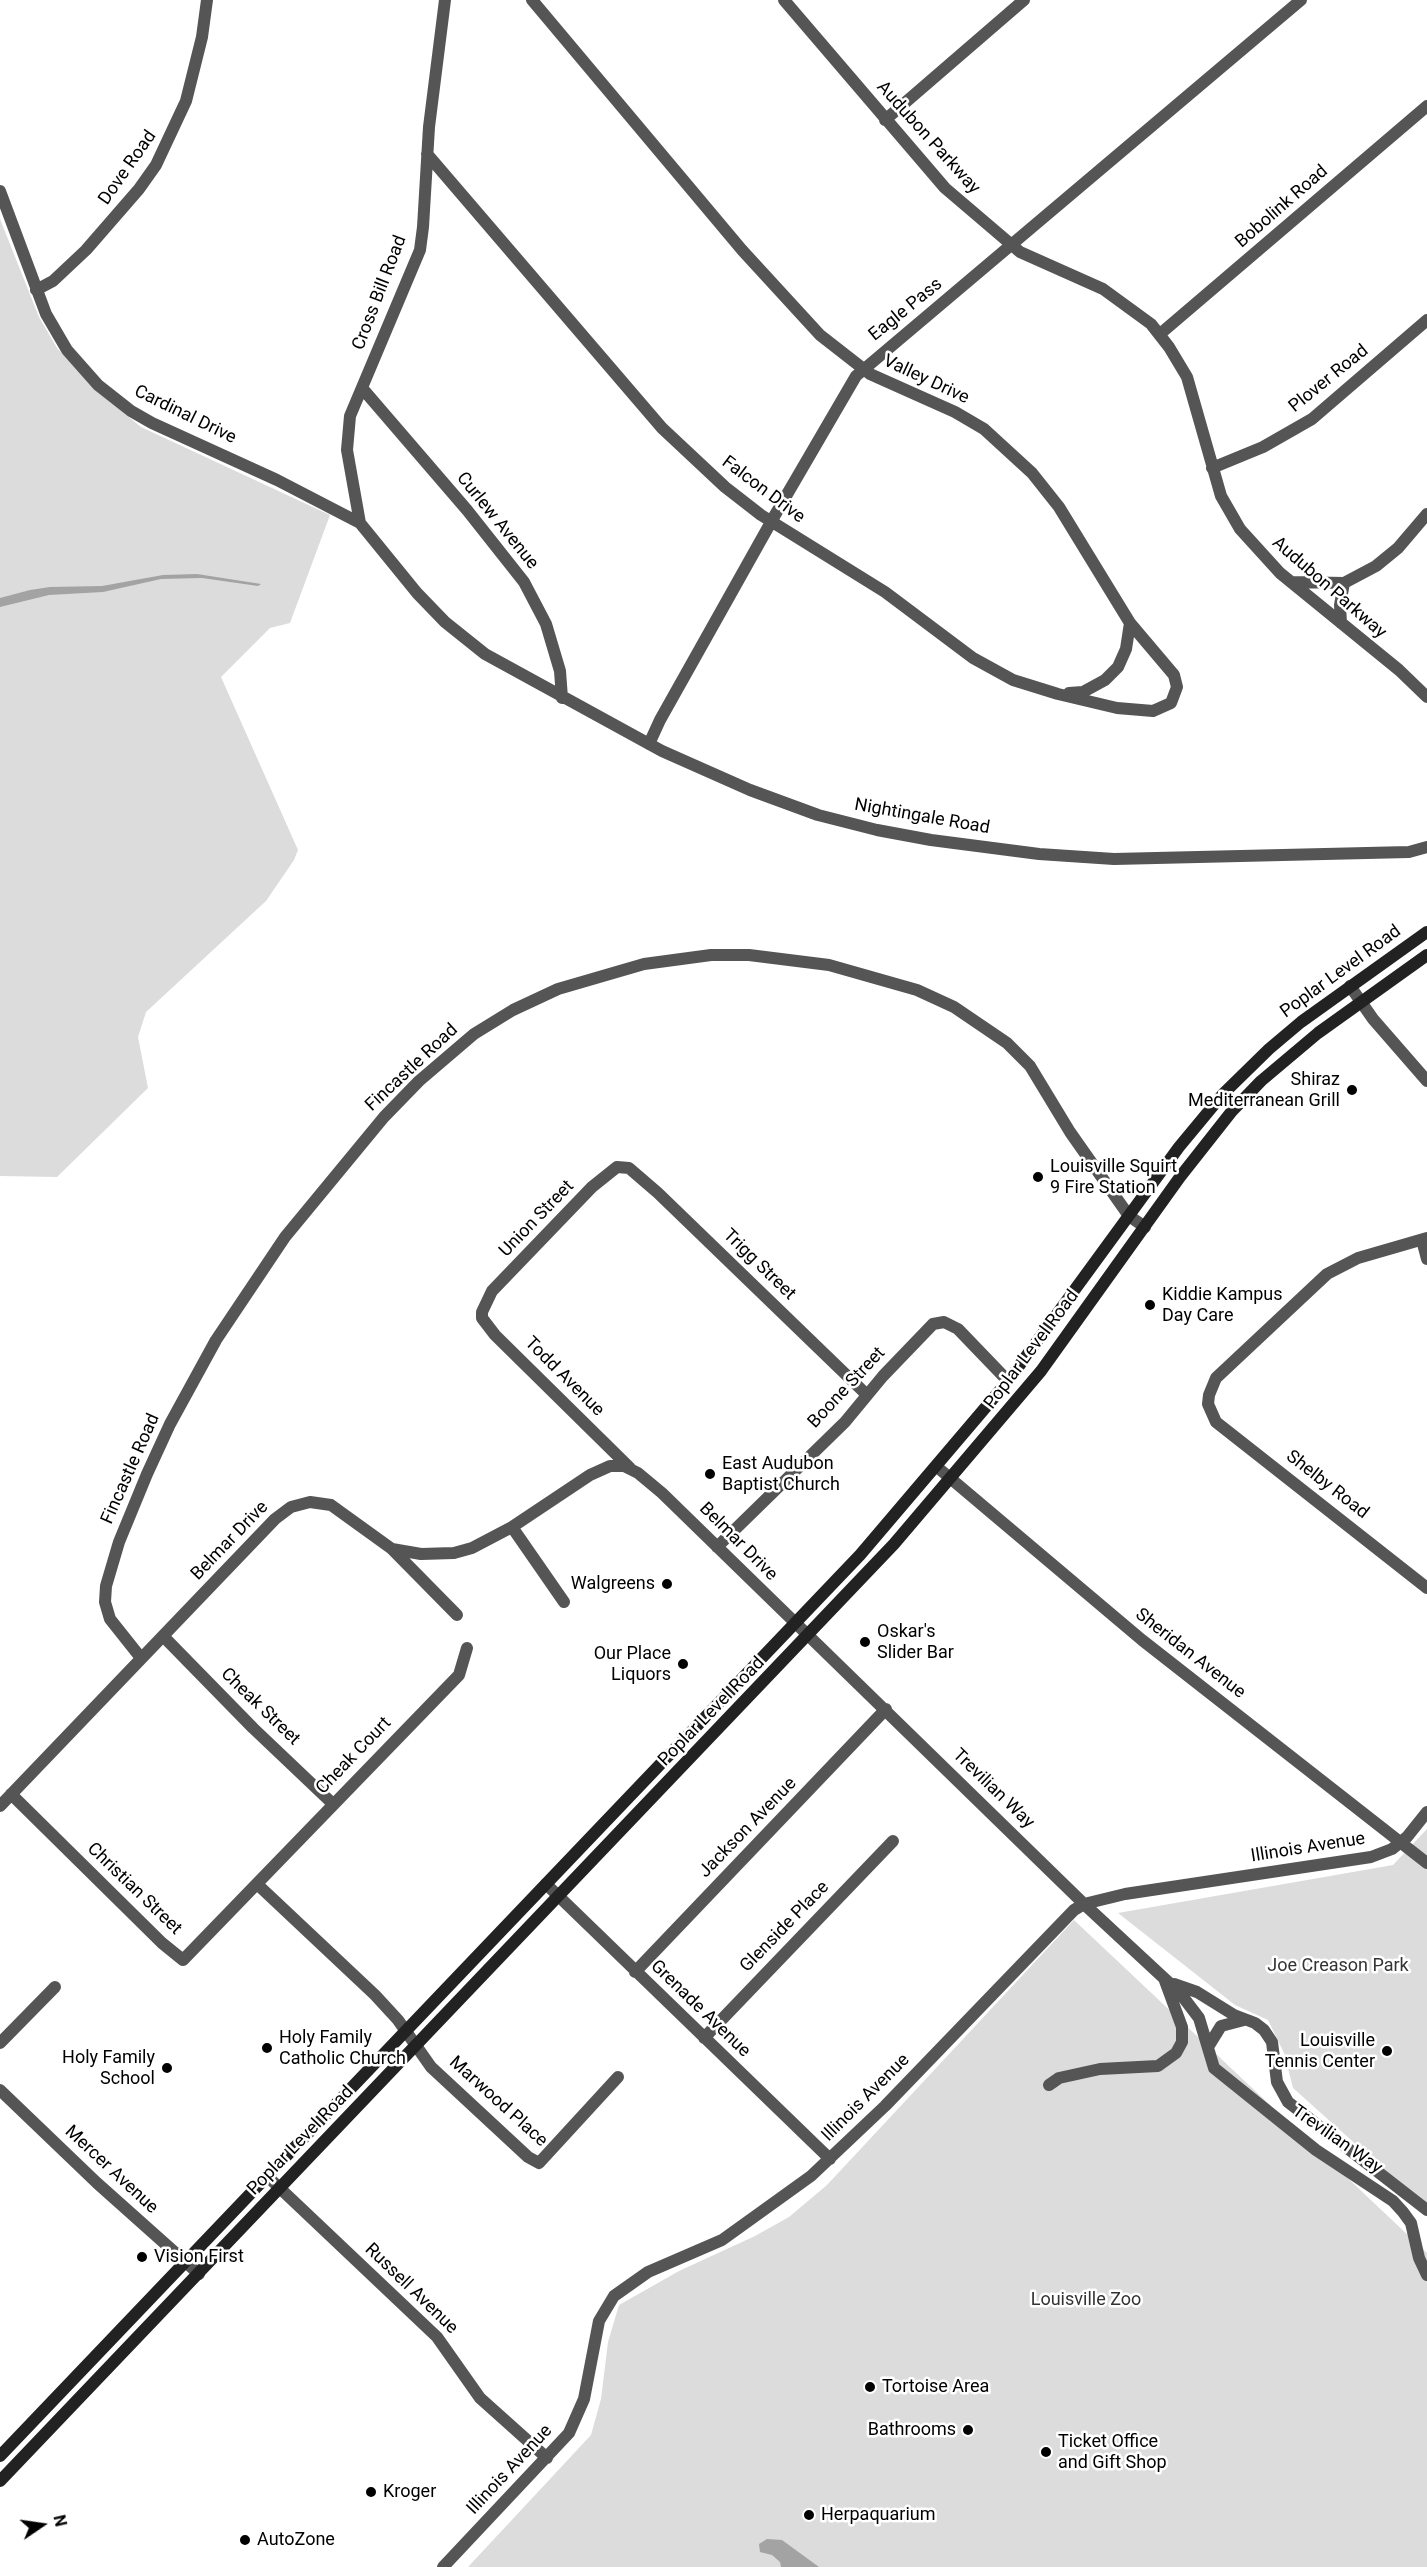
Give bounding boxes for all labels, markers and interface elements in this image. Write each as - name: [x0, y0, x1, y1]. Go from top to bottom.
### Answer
- street label: Audubon Parkway: [872, 77, 984, 199]
- street label: Dove Road: [95, 127, 161, 209]
- street label: Bobolink Road: [1231, 161, 1333, 253]
- street label: Cross Bill Road: [348, 233, 412, 353]
- street label: Eagle Pass: [865, 274, 947, 346]
- street label: Plover Road: [1285, 340, 1373, 418]
- street label: Valley Drive: [880, 351, 972, 409]
- street label: Cardinal Drive: [130, 381, 240, 449]
- street label: Falcon Drive: [717, 452, 809, 528]
- street label: Curlew Avenue: [451, 468, 543, 574]
- street label: Audubon Parkway: [1267, 532, 1391, 644]
- street label: Nightingale Road: [853, 794, 991, 840]
- street label: Poplar Level Road: [1276, 921, 1406, 1023]
- street label: Fincastle Road: [361, 1020, 463, 1116]
- place label: Shiraz Mediterranean Grill: [1188, 1069, 1340, 1112]
- marker: Shiraz Mediterranean Grill: [1345, 1083, 1359, 1097]
- place label: Louisville Squirt 9 Fire Station: [1050, 1156, 1177, 1198]
- marker: Louisville Squirt 9 Fire Station: [1031, 1170, 1045, 1184]
- street label: Union Street: [495, 1176, 579, 1262]
- street label: Trigg Street: [718, 1225, 800, 1305]
- place label: Kiddie Kampus Day Care: [1162, 1284, 1283, 1326]
- street label: Poplar Level Road: [980, 1286, 1084, 1414]
- marker: Kiddie Kampus Day Care: [1143, 1298, 1157, 1312]
- street label: Todd Avenue: [520, 1333, 608, 1421]
- street label: Boone Street: [804, 1343, 890, 1433]
- street label: Fincastle Road: [97, 1411, 165, 1527]
- street label: Shelby Road: [1281, 1446, 1373, 1524]
- place label: East Audubon Baptist Church: [722, 1453, 840, 1496]
- marker: East Audubon Baptist Church: [703, 1467, 717, 1481]
- street label: Belmar Drive: [187, 1497, 273, 1585]
- street label: Belmar Drive: [694, 1498, 782, 1586]
- place label: Walgreens: [571, 1573, 655, 1595]
- marker: Walgreens: [660, 1577, 674, 1591]
- street label: Sheridan Avenue: [1131, 1604, 1249, 1704]
- place label: Oskar's Slider Bar: [877, 1621, 954, 1664]
- marker: Oskar's Slider Bar: [858, 1635, 872, 1649]
- place label: Our Place Liquors: [594, 1643, 671, 1686]
- street label: Poplar Level Road: [654, 1653, 770, 1771]
- marker: Our Place Liquors: [676, 1657, 690, 1671]
- street label: Cheak Street: [216, 1664, 304, 1750]
- street label: Cheak Court: [312, 1713, 396, 1799]
- street label: Trevilian Way: [948, 1745, 1038, 1833]
- street label: Jackson Avenue: [695, 1773, 801, 1883]
- street label: Illinois Avenue: [1249, 1828, 1367, 1868]
- street label: Christian Street: [82, 1838, 186, 1940]
- street label: Glenside Place: [736, 1877, 834, 1977]
- park label: Joe Creason Park: [1267, 1955, 1409, 1977]
- street label: Grenade Avenue: [646, 1956, 754, 2062]
- place label: Holy Family Catholic Church: [279, 2027, 406, 2070]
- place label: Louisville Tennis Center: [1265, 2030, 1375, 2072]
- marker: Holy Family Catholic Church: [260, 2041, 274, 2055]
- marker: Louisville Tennis Center: [1380, 2044, 1394, 2058]
- place label: Holy Family School: [62, 2047, 155, 2090]
- street label: Illinois Avenue: [818, 2050, 914, 2146]
- street label: Marwood Place: [444, 2052, 552, 2152]
- marker: Holy Family School: [160, 2061, 174, 2075]
- street label: Poplar Level Road: [243, 2082, 359, 2200]
- street label: Trevilian Way: [1288, 2101, 1386, 2179]
- street label: Mercer Avenue: [60, 2121, 162, 2219]
- street label: Russell Avenue: [360, 2239, 462, 2339]
- place label: Vision First: [154, 2246, 244, 2268]
- marker: Vision First: [135, 2250, 149, 2264]
- park label: Louisville Zoo: [1031, 2289, 1141, 2311]
- place label: Tortoise Area: [882, 2376, 989, 2398]
- marker: Tortoise Area: [863, 2380, 877, 2394]
- place label: Bathrooms: [868, 2419, 956, 2441]
- street label: Illinois Avenue: [463, 2420, 557, 2520]
- marker: Bathrooms: [961, 2423, 975, 2437]
- place label: Ticket Office and Gift Shop: [1058, 2431, 1167, 2474]
- marker: Ticket Office and Gift Shop: [1039, 2445, 1053, 2459]
- place label: Kroger: [383, 2481, 436, 2503]
- marker: Kroger: [364, 2485, 378, 2499]
- north arrow: [12, 2495, 72, 2555]
- place label: Herpaquarium: [821, 2504, 936, 2526]
- marker: Herpaquarium: [802, 2508, 816, 2522]
- text: N: [49, 2513, 71, 2528]
- place label: AutoZone: [257, 2529, 335, 2551]
- marker: AutoZone: [238, 2533, 252, 2547]

